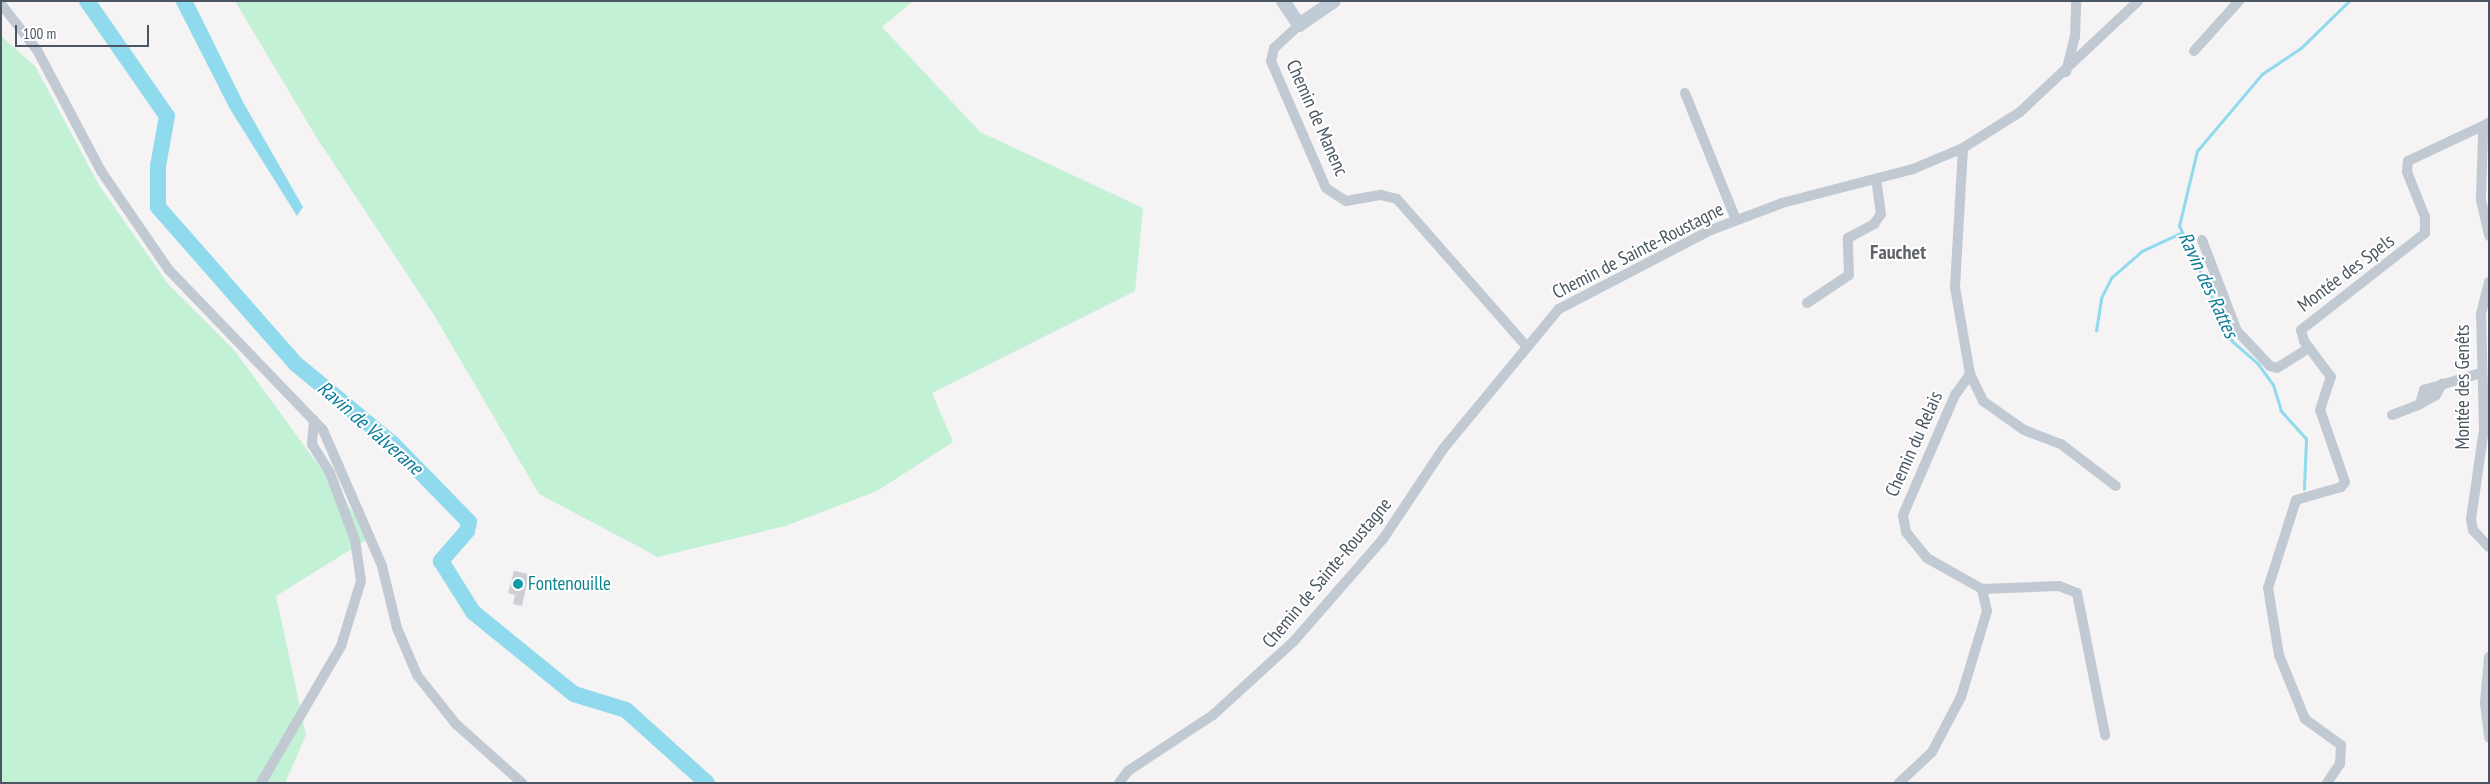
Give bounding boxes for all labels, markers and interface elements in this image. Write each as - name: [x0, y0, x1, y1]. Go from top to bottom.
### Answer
- scale bar: [18, 15, 151, 47]
- text: 100 m: [23, 24, 56, 43]
- street label: Chemin de Manenc: [1281, 56, 1353, 180]
- street label: Chemin de Sainte-Roustagne: [1549, 198, 1727, 304]
- water label: Ravin des Rattes: [2173, 228, 2243, 342]
- street label: Montée des Spels: [2293, 229, 2399, 317]
- district label: Fauchet: [1870, 240, 1926, 264]
- street label: Montée des Genêts: [2452, 325, 2474, 449]
- water label: Ravin de Valverane: [312, 376, 428, 480]
- street label: Chemin du Relais: [1881, 388, 1947, 500]
- street label: Chemin de Sainte-Roustagne: [1258, 493, 1396, 653]
- place label: Fontenouille: [528, 573, 611, 595]
- marker: Fontenouille: [512, 578, 524, 590]

